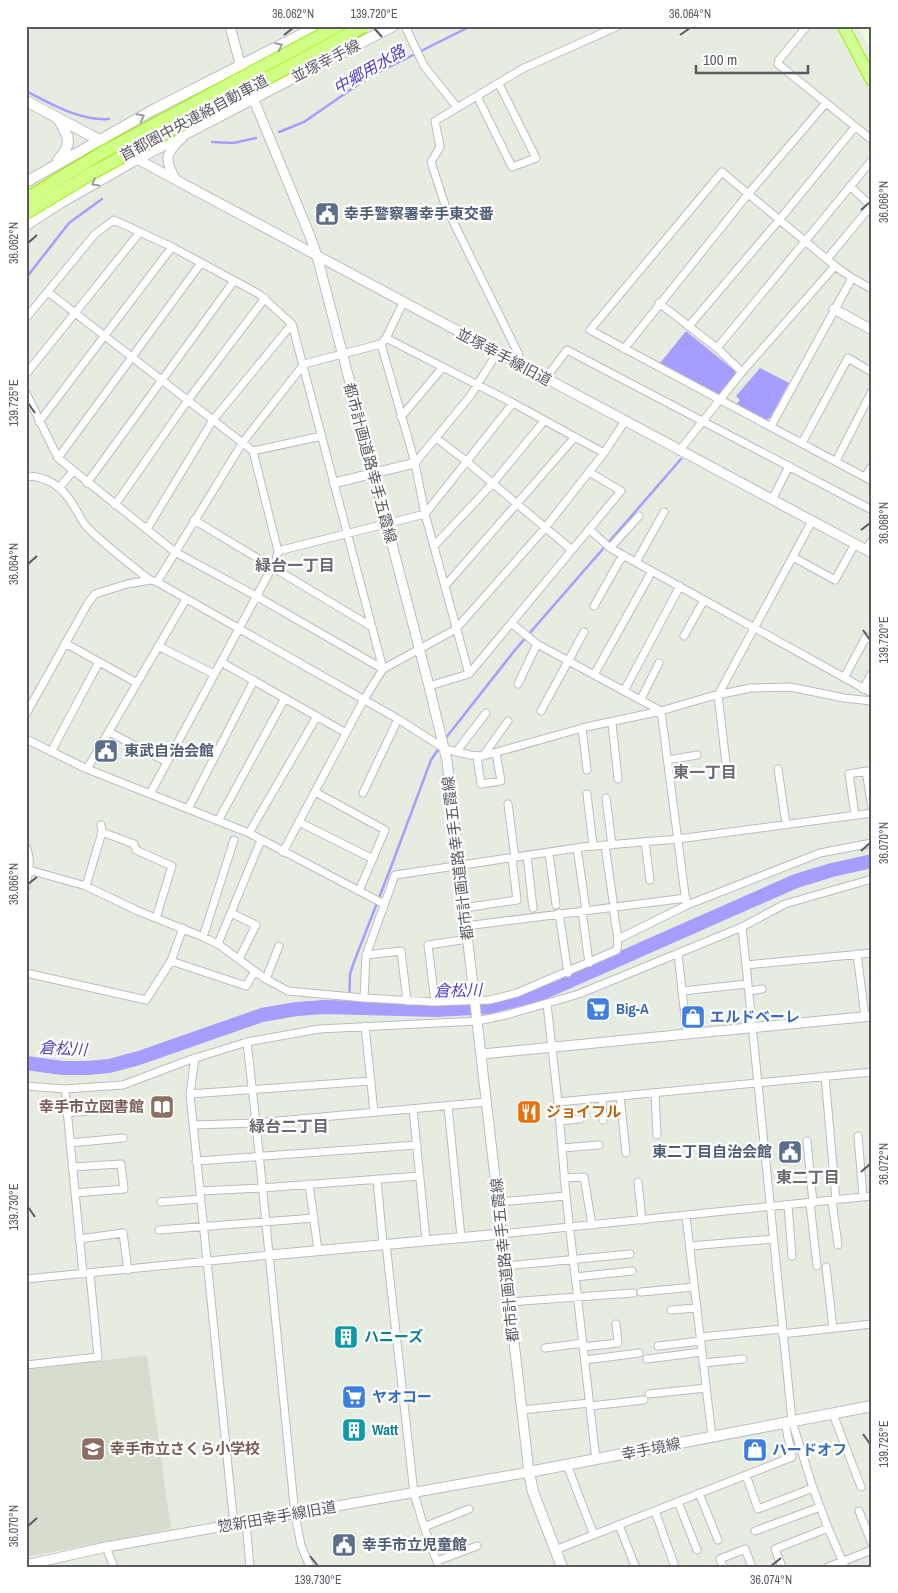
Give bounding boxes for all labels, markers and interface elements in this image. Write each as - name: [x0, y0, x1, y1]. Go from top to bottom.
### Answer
- text: 36.062°N: [272, 6, 314, 22]
- text: 139.720°E: [351, 6, 397, 22]
- text: 36.064°N: [669, 6, 711, 22]
- street label: 並塚幸手線: [288, 34, 364, 87]
- water label: 中郷用水路: [329, 38, 411, 99]
- one-way arrow: [274, 42, 283, 52]
- scale bar: [696, 42, 808, 74]
- text: 100 m: [703, 49, 737, 70]
- street label: 首都圏中央連絡自動車道: [116, 70, 272, 166]
- one-way arrow: [136, 113, 145, 123]
- one-way arrow: [91, 177, 100, 187]
- text: 36.066°N: [876, 181, 892, 223]
- public building icon: 幸手警察署幸手東交番: [314, 201, 340, 227]
- place label: 幸手警察署幸手東交番: [344, 203, 494, 224]
- text: 36.062°N: [6, 222, 22, 264]
- street label: 並塚幸手線旧道: [453, 323, 556, 390]
- text: 139.725°E: [6, 380, 22, 426]
- street label: 都市計画道路幸手五霞線: [339, 380, 402, 545]
- text: 36.068°N: [876, 502, 892, 544]
- text: 36.064°N: [6, 543, 22, 585]
- district label: 緑台一丁目: [255, 554, 335, 576]
- text: 139.720°E: [876, 617, 892, 663]
- public building icon: 東武自治会館: [93, 738, 119, 764]
- place label: 東武自治会館: [124, 740, 214, 761]
- district label: 東一丁目: [673, 761, 737, 783]
- street label: 都市計画道路幸手五霞線: [437, 775, 478, 941]
- text: 36.070°N: [876, 822, 892, 864]
- text: 36.066°N: [6, 863, 22, 905]
- water label: 倉松川: [434, 979, 484, 1001]
- supermarket icon: Big-A: [585, 996, 611, 1022]
- place label: Big-A: [616, 998, 649, 1019]
- shop icon: エルドベーレ: [680, 1004, 706, 1030]
- place label: エルドベーレ: [710, 1006, 800, 1027]
- water label: 倉松川: [38, 1036, 90, 1060]
- library icon: 幸手市立図書館: [149, 1094, 175, 1120]
- place label: 幸手市立図書館: [39, 1096, 144, 1117]
- restaurant icon: ジョイフル: [516, 1099, 542, 1125]
- place label: ジョイフル: [546, 1101, 621, 1122]
- district label: 緑台二丁目: [249, 1115, 329, 1137]
- public building icon: 東二丁目自治会館: [777, 1139, 803, 1165]
- place label: 東二丁目自治会館: [652, 1141, 772, 1162]
- text: 36.072°N: [876, 1143, 892, 1185]
- district label: 東二丁目: [776, 1166, 840, 1188]
- street label: 都市計画道路幸手五霞線: [485, 1177, 524, 1343]
- text: 139.730°E: [6, 1184, 22, 1230]
- building icon: ハニーズ: [333, 1324, 359, 1350]
- place label: ハニーズ: [364, 1326, 423, 1347]
- supermarket icon: ヤオコー: [341, 1384, 367, 1410]
- place label: ヤオコー: [372, 1386, 432, 1407]
- building icon: Watt: [341, 1417, 367, 1443]
- place label: Watt: [372, 1419, 398, 1440]
- text: 139.725°E: [876, 1421, 892, 1467]
- street label: 幸手境線: [619, 1432, 682, 1465]
- school or university icon: 幸手市立さくら小学校: [80, 1436, 106, 1462]
- shop icon: ハードオフ: [742, 1437, 768, 1463]
- place label: 幸手市立さくら小学校: [110, 1438, 260, 1459]
- place label: ハードオフ: [772, 1439, 847, 1460]
- street label: 惣新田幸手線旧道: [216, 1496, 338, 1537]
- text: 36.070°N: [6, 1505, 22, 1547]
- public building icon: 幸手市立児童館: [331, 1532, 357, 1558]
- place label: 幸手市立児童館: [362, 1534, 467, 1555]
- text: 139.730°E: [295, 1572, 341, 1588]
- text: 36.074°N: [750, 1572, 792, 1588]

